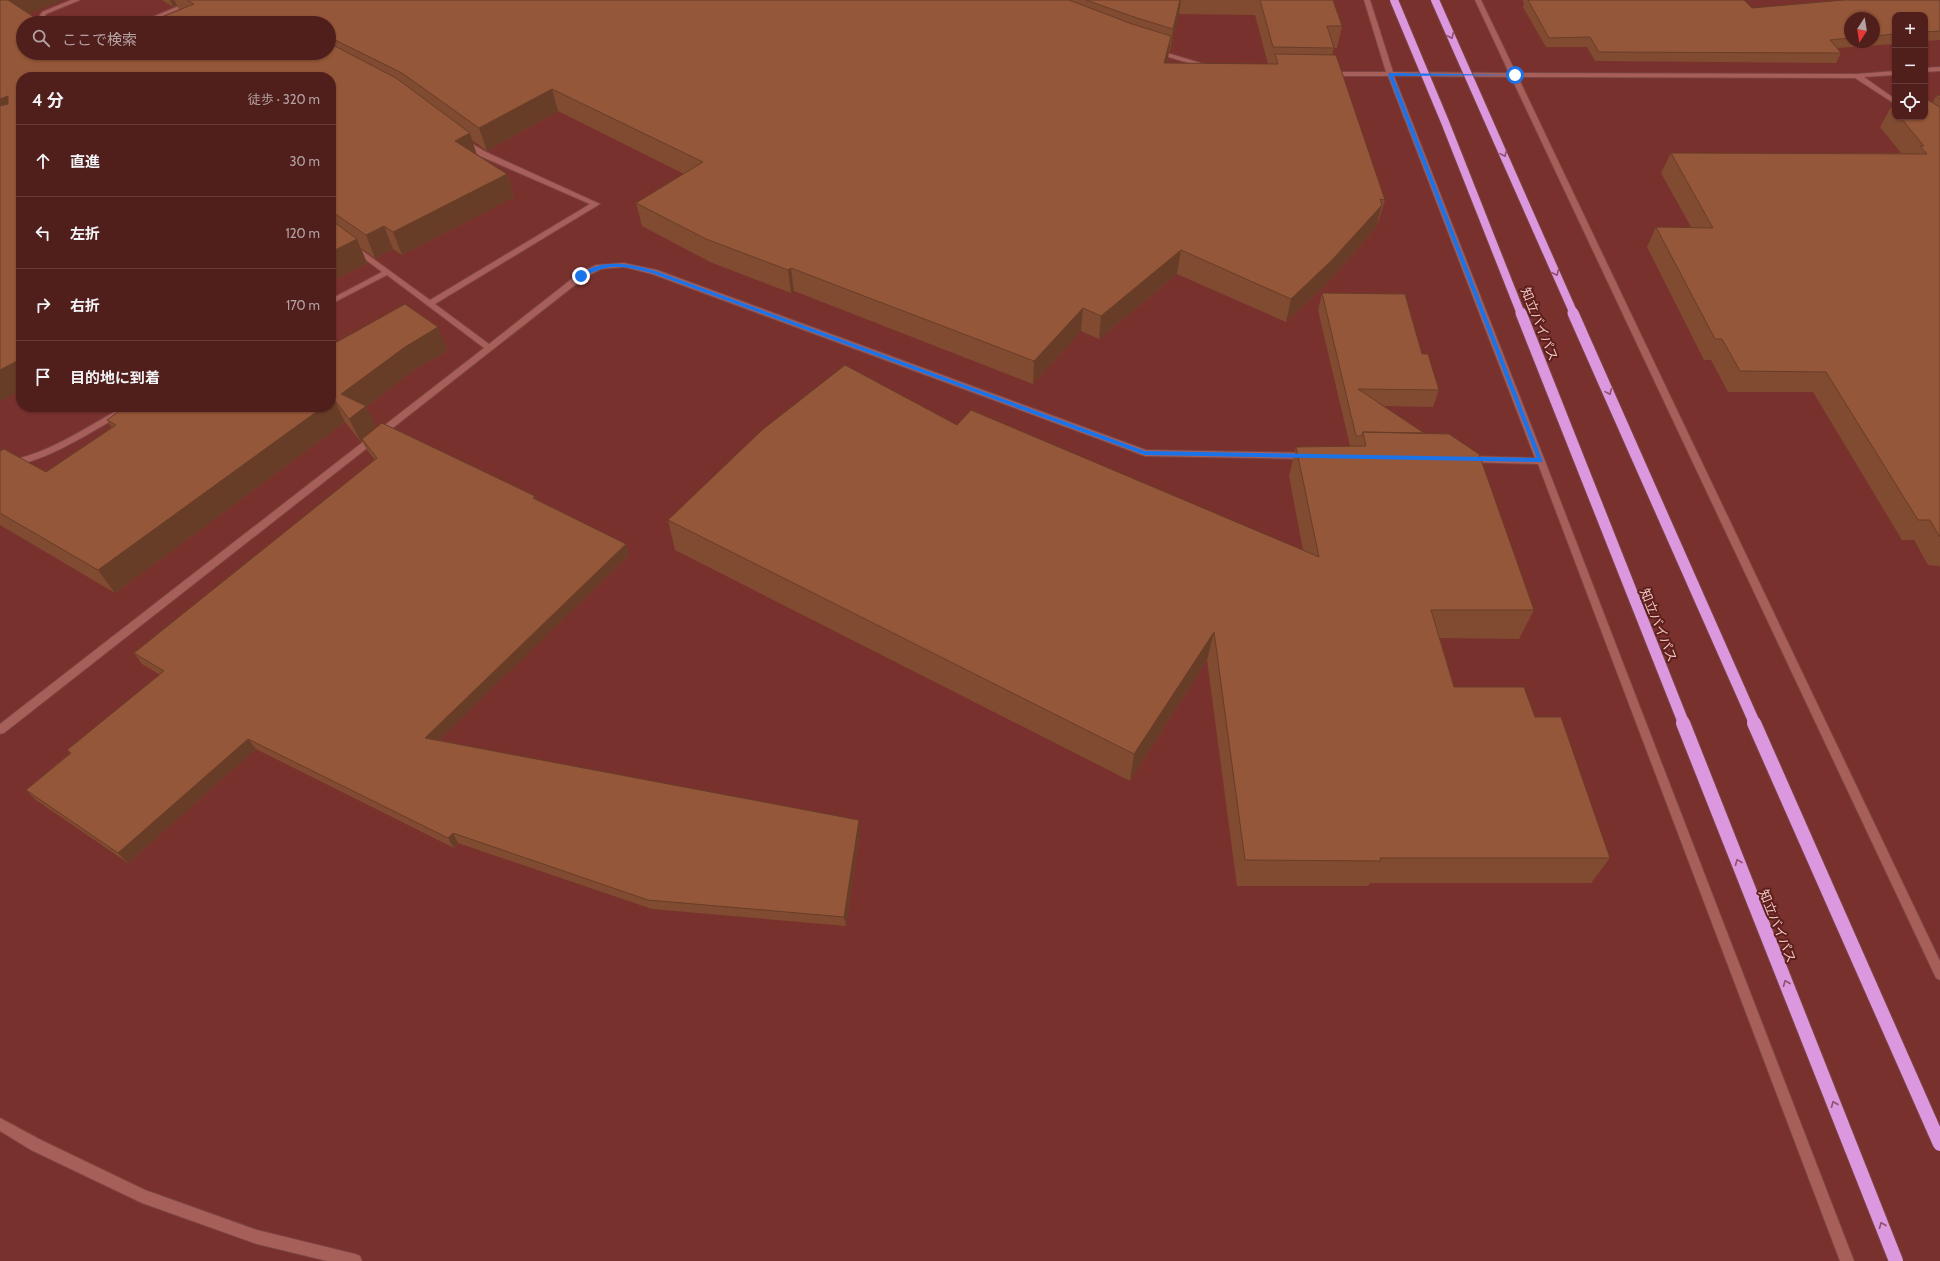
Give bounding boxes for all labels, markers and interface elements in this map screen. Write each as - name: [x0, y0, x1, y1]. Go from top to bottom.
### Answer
- north arrow: [1844, 12, 1880, 48]
- map controls: [1892, 12, 1928, 120]
- button: +: [1892, 12, 1928, 48]
- search box: [16, 16, 336, 60]
- icon: search: [30, 27, 52, 49]
- text: ここで検索: [62, 31, 137, 49]
- one-way arrow: [1446, 31, 1454, 39]
- button: −: [1892, 48, 1928, 84]
- route start: [1506, 66, 1524, 84]
- button: locate: [1892, 84, 1928, 120]
- text: 4 分: [32, 90, 63, 110]
- text: 徒歩 · 320 m: [248, 91, 320, 107]
- icon: ahead: [32, 150, 54, 172]
- one-way arrow: [1499, 150, 1507, 158]
- text: 直進: [70, 153, 100, 171]
- text: 30 m: [290, 153, 320, 169]
- icon: left: [32, 222, 54, 244]
- text: 左折: [70, 225, 100, 243]
- text: 120 m: [286, 225, 320, 241]
- route end: [572, 267, 590, 285]
- one-way arrow: [1551, 269, 1559, 277]
- street label: 知立バイパス: [1518, 285, 1562, 363]
- icon: right: [32, 294, 54, 316]
- text: 右折: [70, 297, 100, 315]
- text: 170 m: [286, 297, 320, 313]
- icon: arrive: [32, 366, 54, 388]
- text: 目的地に到着: [70, 369, 160, 387]
- one-way arrow: [1604, 389, 1612, 396]
- street label: 知立バイパス: [1637, 586, 1681, 664]
- one-way arrow: [1734, 859, 1742, 866]
- street label: 知立バイパス: [1756, 887, 1800, 965]
- one-way arrow: [1782, 980, 1790, 987]
- one-way arrow: [1830, 1100, 1838, 1107]
- one-way arrow: [1878, 1221, 1886, 1228]

